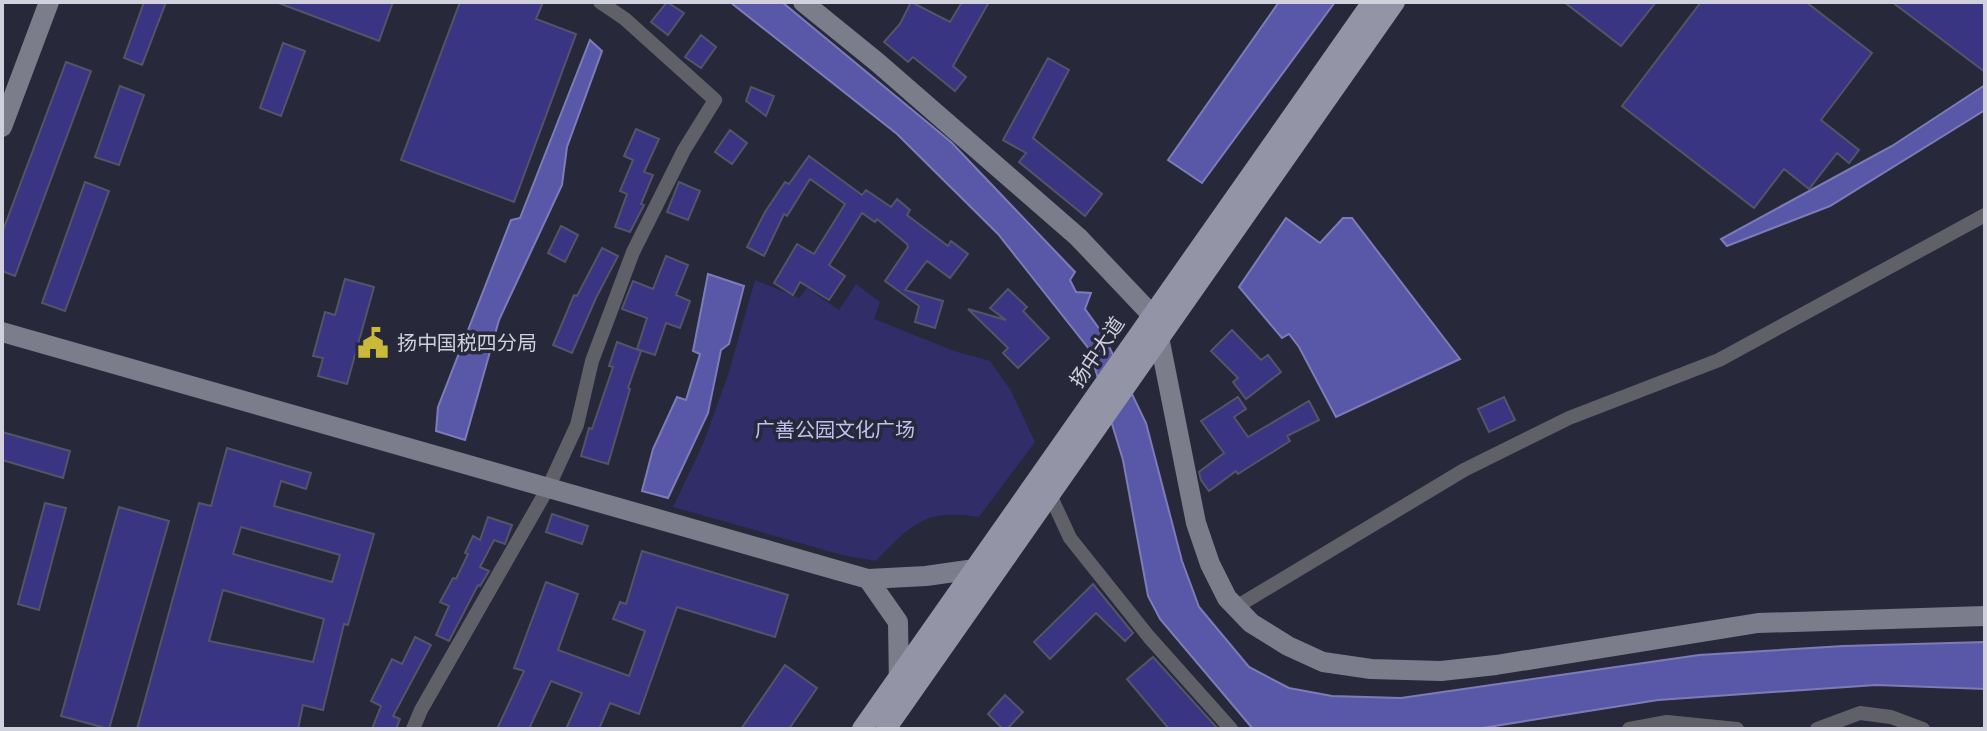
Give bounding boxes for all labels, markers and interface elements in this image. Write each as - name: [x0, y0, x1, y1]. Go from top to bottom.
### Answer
- street label: 扬中大道: [1063, 311, 1130, 392]
- public building icon: 扬中国税四分局: [356, 326, 390, 360]
- place label: 扬中国税四分局: [397, 329, 537, 356]
- park label: 广善公园文化广场: [755, 416, 915, 443]

